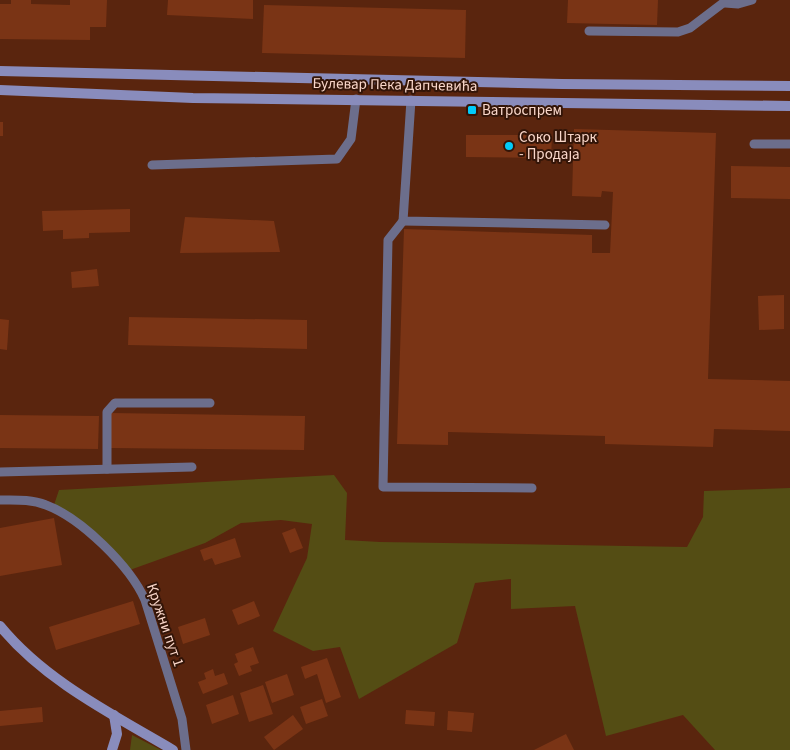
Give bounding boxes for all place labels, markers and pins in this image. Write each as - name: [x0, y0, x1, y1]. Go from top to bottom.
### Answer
- place label: Ватроспрем: [482, 100, 562, 121]
- marker: Ватроспрем: [466, 104, 478, 116]
- place label: Соко Штарк - Продаја: [519, 127, 598, 165]
- marker: Соко Штарк - Продаја: [503, 140, 515, 152]

